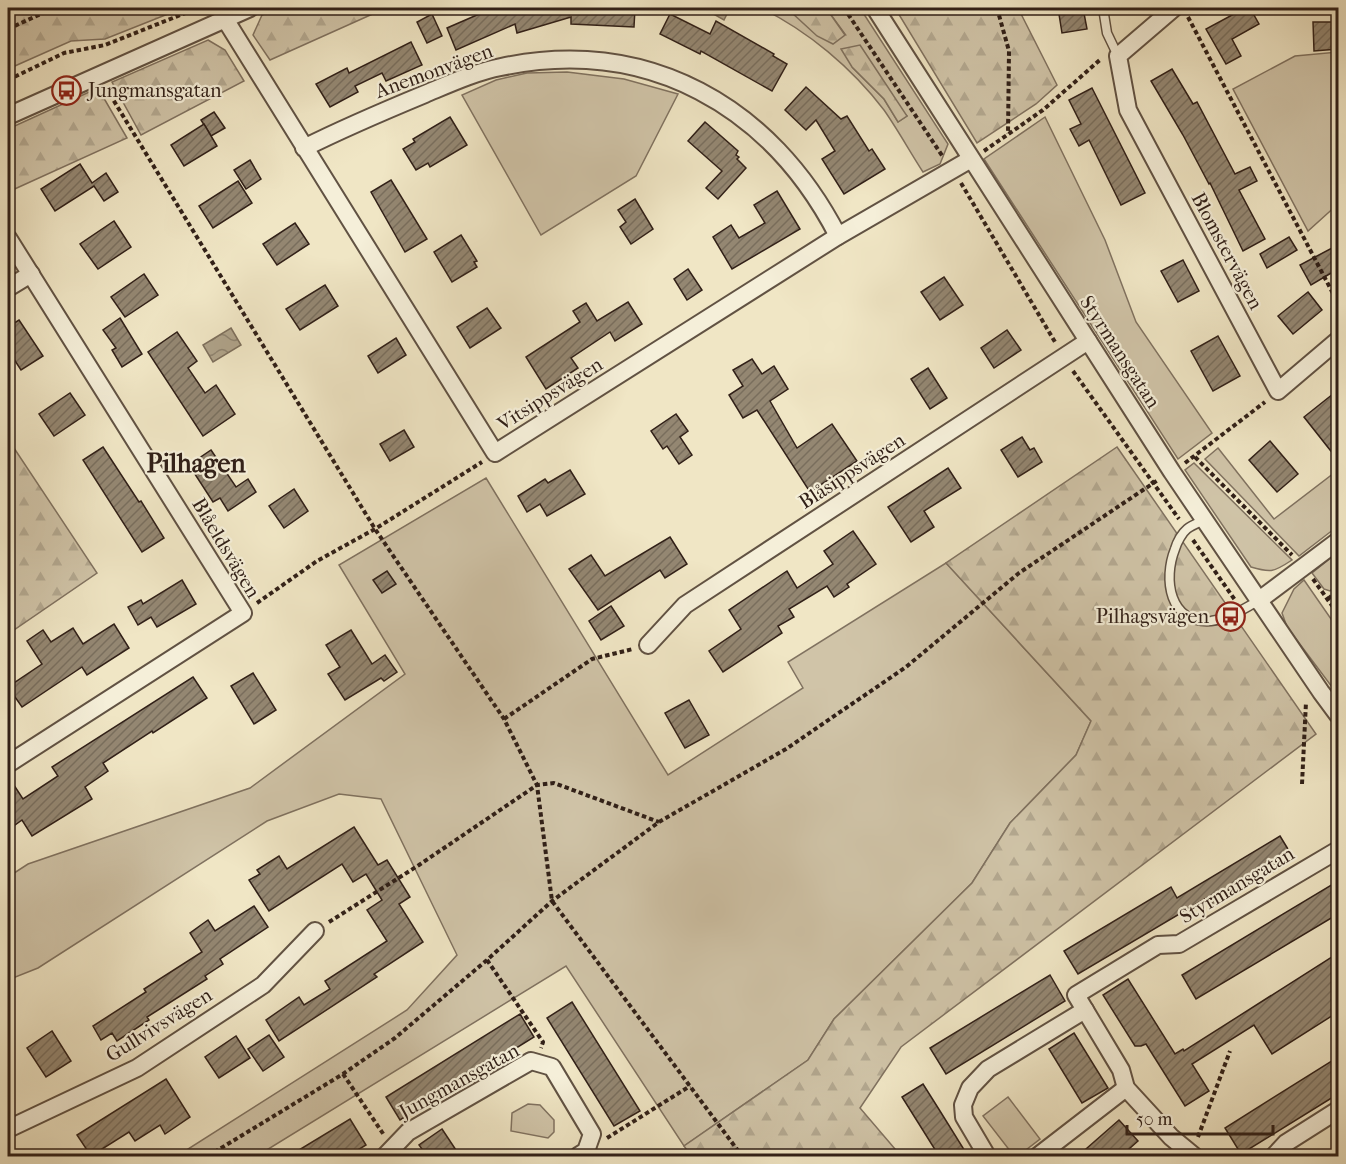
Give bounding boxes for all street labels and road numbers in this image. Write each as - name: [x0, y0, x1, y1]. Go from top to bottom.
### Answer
- street label: Anemonvägen: [371, 39, 496, 103]
- street label: Blomstervägen: [1187, 189, 1268, 314]
- street label: Styrmansgatan: [1075, 291, 1165, 413]
- street label: Vitsippsvägen: [492, 352, 607, 436]
- street label: Blåsippsvägen: [795, 428, 910, 514]
- street label: Blåeldsvägen: [187, 494, 265, 602]
- street label: Styrmansgatan: [1176, 842, 1299, 928]
- street label: Gullvivsvägen: [102, 983, 217, 1067]
- street label: Jungmansgatan: [393, 1038, 523, 1124]

